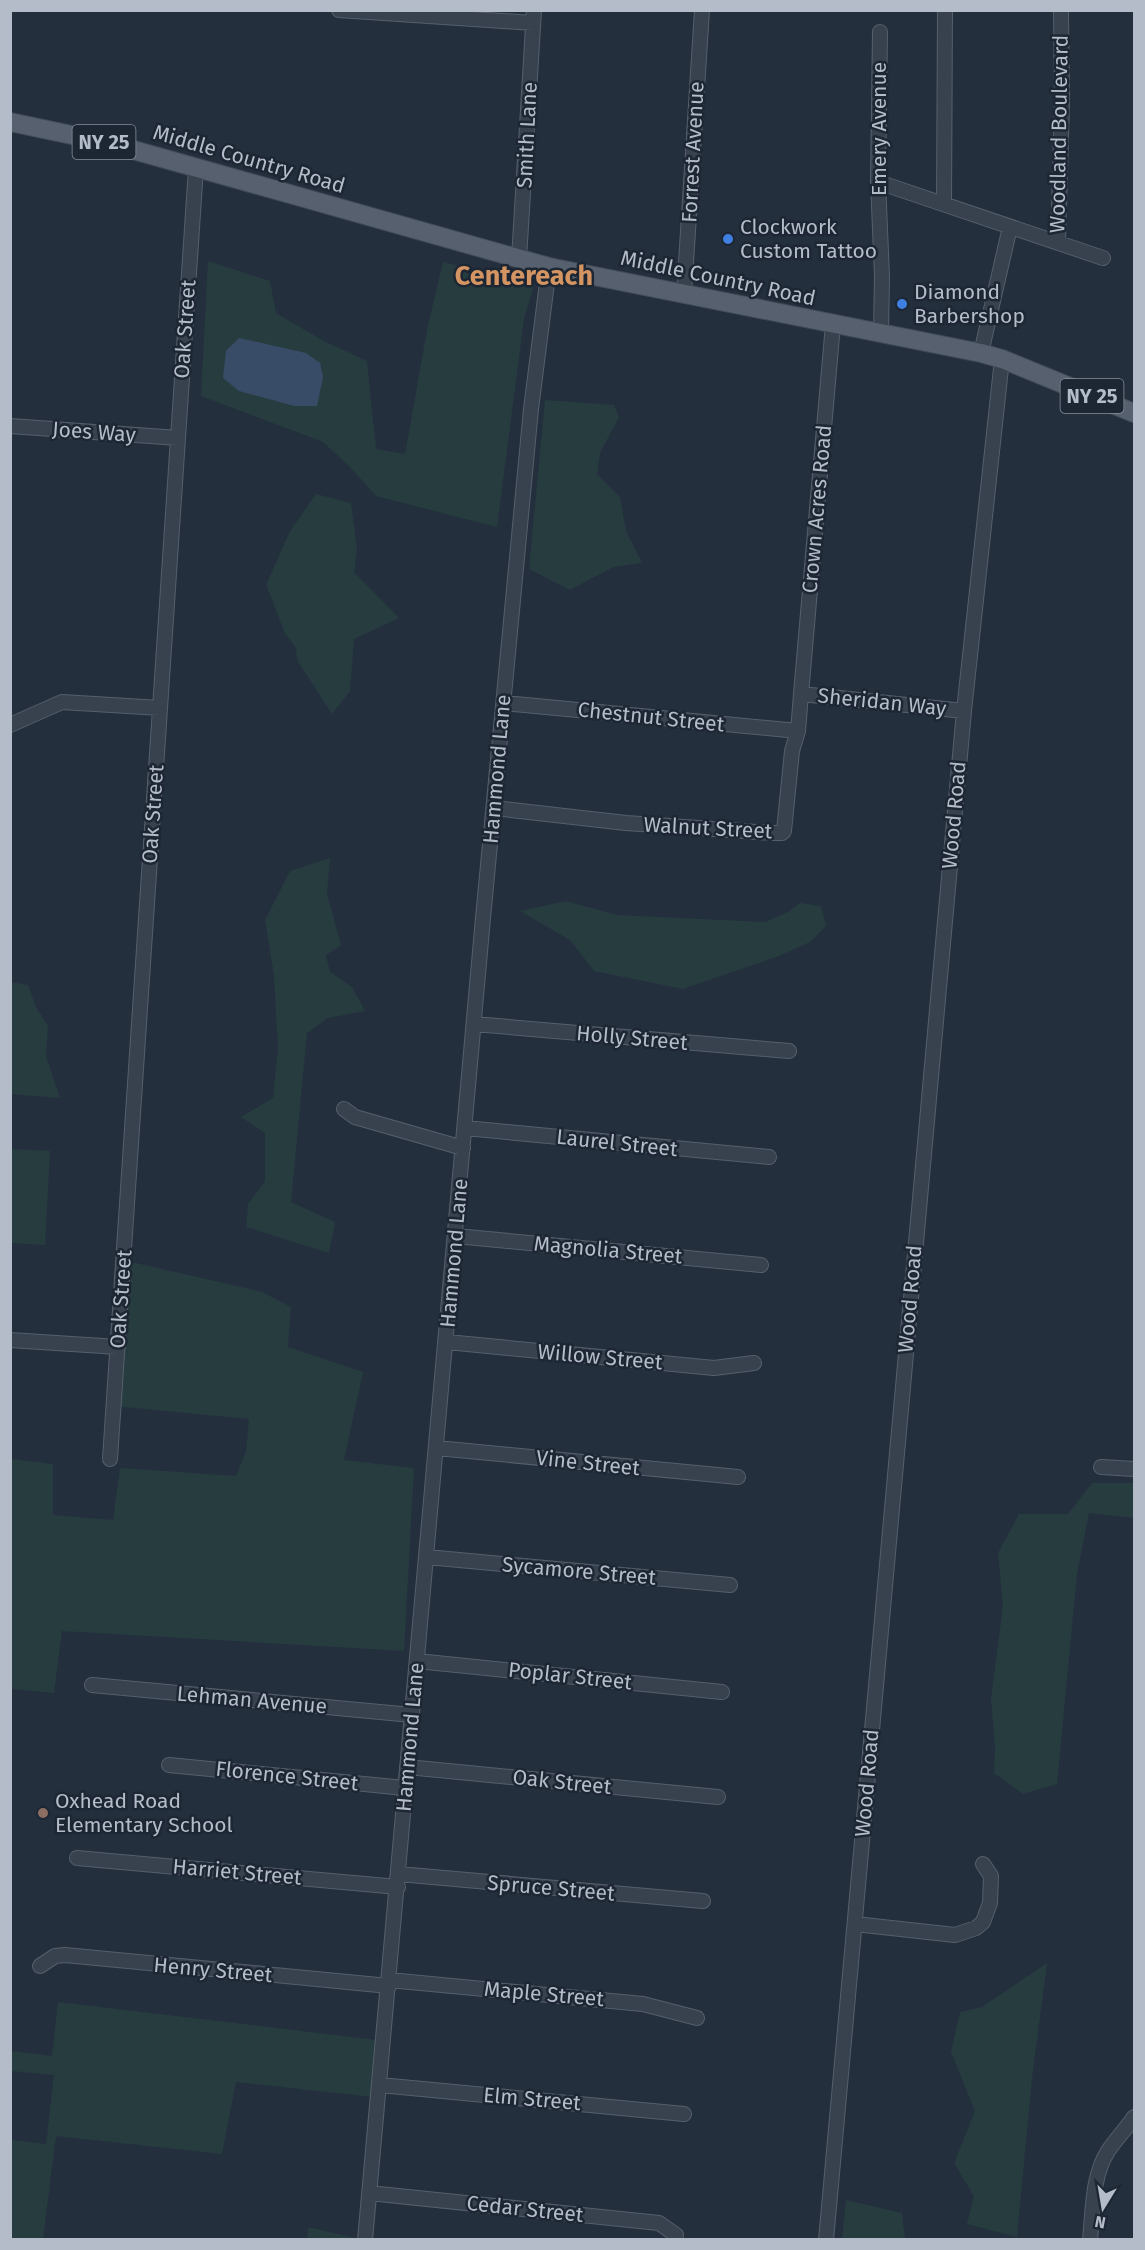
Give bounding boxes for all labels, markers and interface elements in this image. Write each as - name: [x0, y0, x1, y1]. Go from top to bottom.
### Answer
- street label: Woodland Boulevard: [1044, 35, 1074, 233]
- street label: Emery Avenue: [866, 62, 892, 196]
- street label: Smith Lane: [511, 81, 543, 189]
- street label: Forrest Avenue: [676, 81, 710, 223]
- street label: Middle Country Road: [150, 119, 348, 199]
- road number: NY 25: [72, 125, 136, 159]
- place label: Clockwork Custom Tattoo: [740, 214, 877, 264]
- marker: Clockwork Custom Tattoo: [721, 232, 735, 246]
- street label: Middle Country Road: [618, 245, 818, 311]
- district label: Centereach: [455, 260, 593, 292]
- street label: Oak Street: [169, 278, 201, 379]
- place label: Diamond Barbershop: [914, 279, 1025, 329]
- marker: Diamond Barbershop: [895, 297, 909, 311]
- road number: NY 25: [1060, 379, 1124, 413]
- street label: Joes Way: [51, 416, 137, 448]
- street label: Crown Acres Road: [797, 424, 837, 594]
- street label: Sheridan Way: [816, 682, 948, 722]
- street label: Hammond Lane: [478, 693, 516, 845]
- street label: Chestnut Street: [576, 696, 726, 738]
- street label: Wood Road: [936, 760, 972, 870]
- street label: Oak Street: [137, 763, 169, 864]
- street label: Walnut Street: [643, 812, 773, 844]
- street label: Holly Street: [575, 1020, 689, 1056]
- street label: Laurel Street: [555, 1124, 679, 1162]
- street label: Hammond Lane: [435, 1177, 473, 1329]
- street label: Magnolia Street: [533, 1231, 684, 1269]
- street label: Wood Road: [892, 1244, 928, 1354]
- street label: Oak Street: [105, 1248, 137, 1349]
- street label: Willow Street: [536, 1339, 664, 1375]
- street label: Vine Street: [535, 1445, 641, 1481]
- street label: Sycamore Street: [501, 1551, 657, 1591]
- street label: Poplar Street: [507, 1657, 634, 1695]
- street label: Hammond Lane: [391, 1661, 429, 1813]
- street label: Lehman Avenue: [176, 1680, 328, 1720]
- street label: Wood Road: [849, 1728, 885, 1838]
- street label: Florence Street: [214, 1756, 360, 1796]
- street label: Oak Street: [511, 1764, 613, 1800]
- place label: Oxhead Road Elementary School: [55, 1788, 233, 1838]
- marker: Oxhead Road Elementary School: [36, 1806, 50, 1820]
- street label: Harriet Street: [171, 1853, 303, 1891]
- street label: Spruce Street: [486, 1869, 616, 1907]
- street label: Henry Street: [153, 1952, 274, 1988]
- street label: Maple Street: [483, 1976, 605, 2012]
- street label: Elm Street: [482, 2082, 582, 2116]
- north arrow: [1073, 2178, 1133, 2238]
- street label: Cedar Street: [465, 2190, 585, 2228]
- text: N: [1093, 2212, 1107, 2233]

